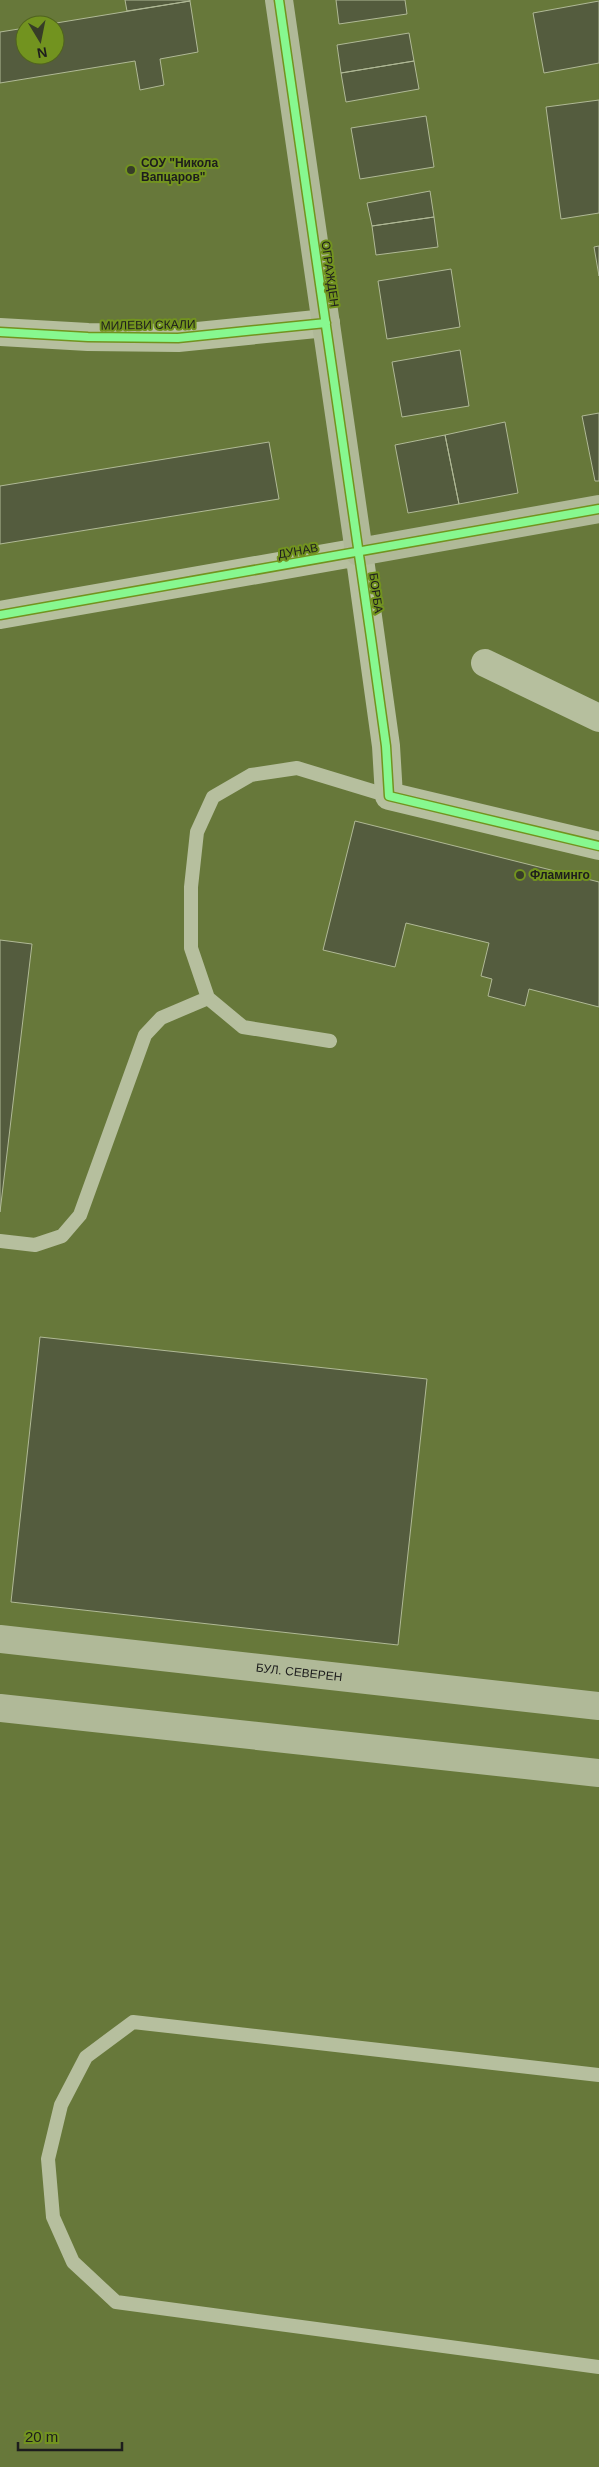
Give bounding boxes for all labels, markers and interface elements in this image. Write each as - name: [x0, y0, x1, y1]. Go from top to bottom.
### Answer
- north arrow: [15, 15, 65, 65]
- text: N: [36, 44, 49, 62]
- place label: СОУ "Никола Вапцаров": [141, 156, 218, 184]
- marker: СОУ "Никола Вапцаров": [125, 164, 137, 176]
- street label: ОГРАЖДЕН: [318, 240, 342, 308]
- street label: МИЛЕВИ СКАЛИ: [100, 317, 196, 333]
- street label: ДУНАВ: [277, 541, 319, 561]
- street label: БОРБА: [366, 572, 386, 614]
- place label: Фламинго: [530, 868, 590, 882]
- marker: Фламинго: [514, 869, 526, 881]
- street label: БУЛ. СЕВЕРЕН: [255, 1661, 343, 1684]
- scale bar: [18, 2420, 121, 2452]
- text: 20 m: [25, 2428, 58, 2445]

